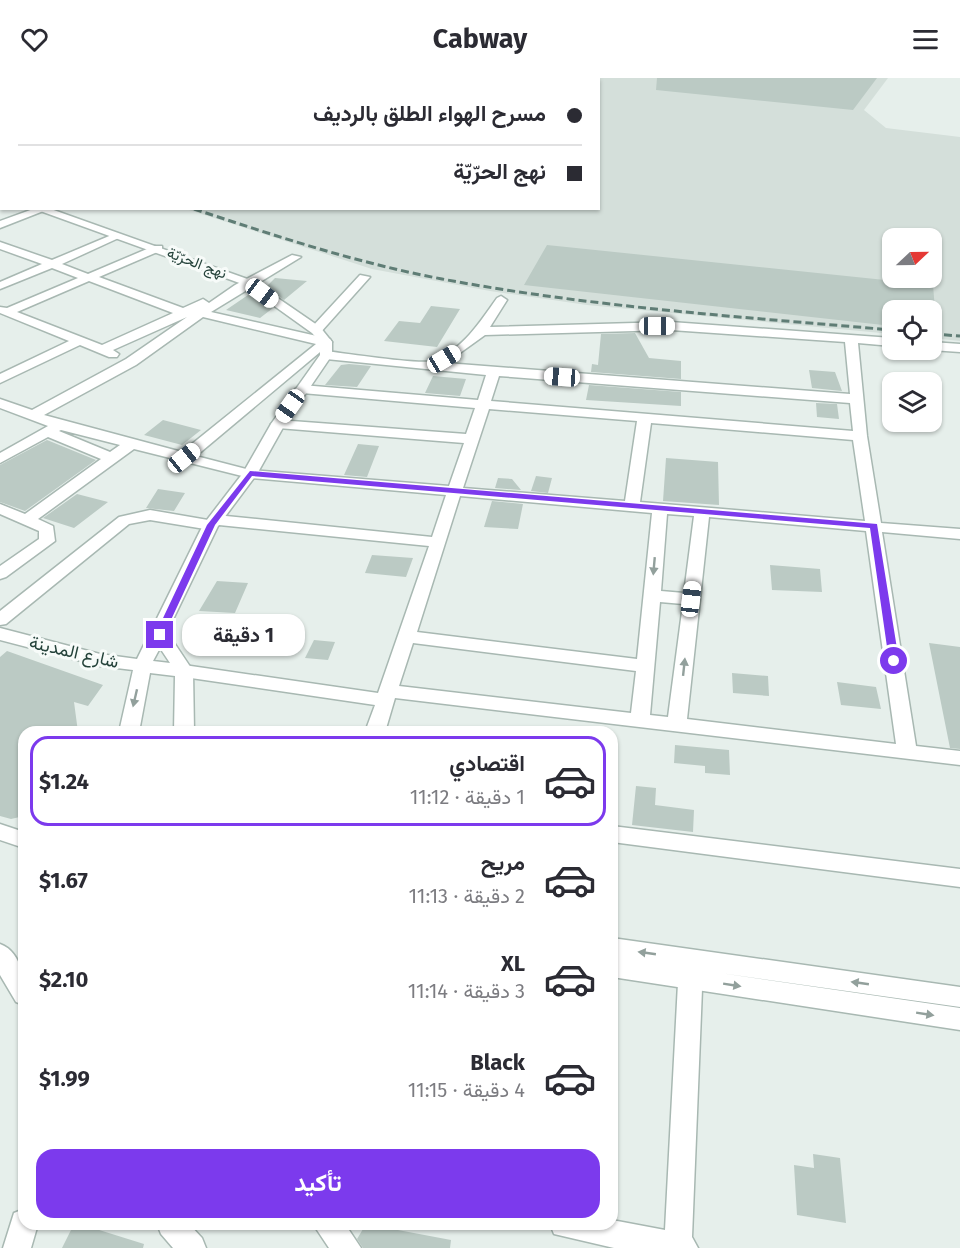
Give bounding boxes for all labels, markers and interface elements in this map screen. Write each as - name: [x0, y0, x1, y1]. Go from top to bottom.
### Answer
- icon: heart: [18, 23, 51, 56]
- text: Cabway: [433, 23, 527, 55]
- icon: menu: [909, 23, 942, 56]
- text: مسرح الهواء الطلق بالرديف: [313, 100, 546, 127]
- text: نهج الحرّيّة: [453, 158, 546, 185]
- north arrow: [882, 228, 942, 288]
- map controls: [882, 228, 942, 432]
- street label: نهج الحرّيّة: [164, 243, 229, 284]
- car: [242, 275, 282, 311]
- button: locate: [882, 300, 942, 360]
- car: [639, 317, 675, 335]
- car: [424, 342, 464, 376]
- car: [543, 367, 581, 387]
- button: layers: [882, 372, 942, 432]
- car: [272, 386, 308, 426]
- car: [164, 440, 204, 476]
- one-way arrow: [649, 557, 659, 576]
- car: [680, 580, 702, 618]
- callout: 1 دقيقة: [181, 614, 304, 656]
- route end: [146, 621, 173, 648]
- text: 1 دقيقة: [213, 623, 274, 647]
- street label: شارع المدينة: [27, 631, 121, 674]
- route start: [880, 647, 907, 674]
- one-way arrow: [679, 657, 689, 676]
- one-way arrow: [129, 688, 139, 707]
- text: اقتصادي: [449, 750, 525, 777]
- icon: car: [543, 754, 597, 808]
- text: $1.24: [39, 768, 89, 795]
- text: 1 دقيقة · 11:12: [410, 785, 525, 809]
- text: مريح: [481, 849, 525, 876]
- icon: car: [543, 853, 597, 907]
- text: $1.67: [39, 867, 88, 894]
- text: 2 دقيقة · 11:13: [408, 884, 525, 908]
- one-way arrow: [637, 948, 656, 957]
- text: XL: [501, 950, 525, 977]
- icon: car: [543, 952, 597, 1006]
- text: $2.10: [39, 966, 88, 993]
- text: 3 دقيقة · 11:14: [408, 979, 525, 1003]
- one-way arrow: [851, 979, 870, 988]
- one-way arrow: [723, 981, 742, 990]
- one-way arrow: [916, 1010, 935, 1019]
- text: Black: [470, 1049, 525, 1076]
- icon: car: [543, 1051, 597, 1105]
- text: $1.99: [39, 1065, 90, 1092]
- text: 4 دقيقة · 11:15: [408, 1078, 525, 1102]
- button: تأكيد: [36, 1149, 600, 1218]

